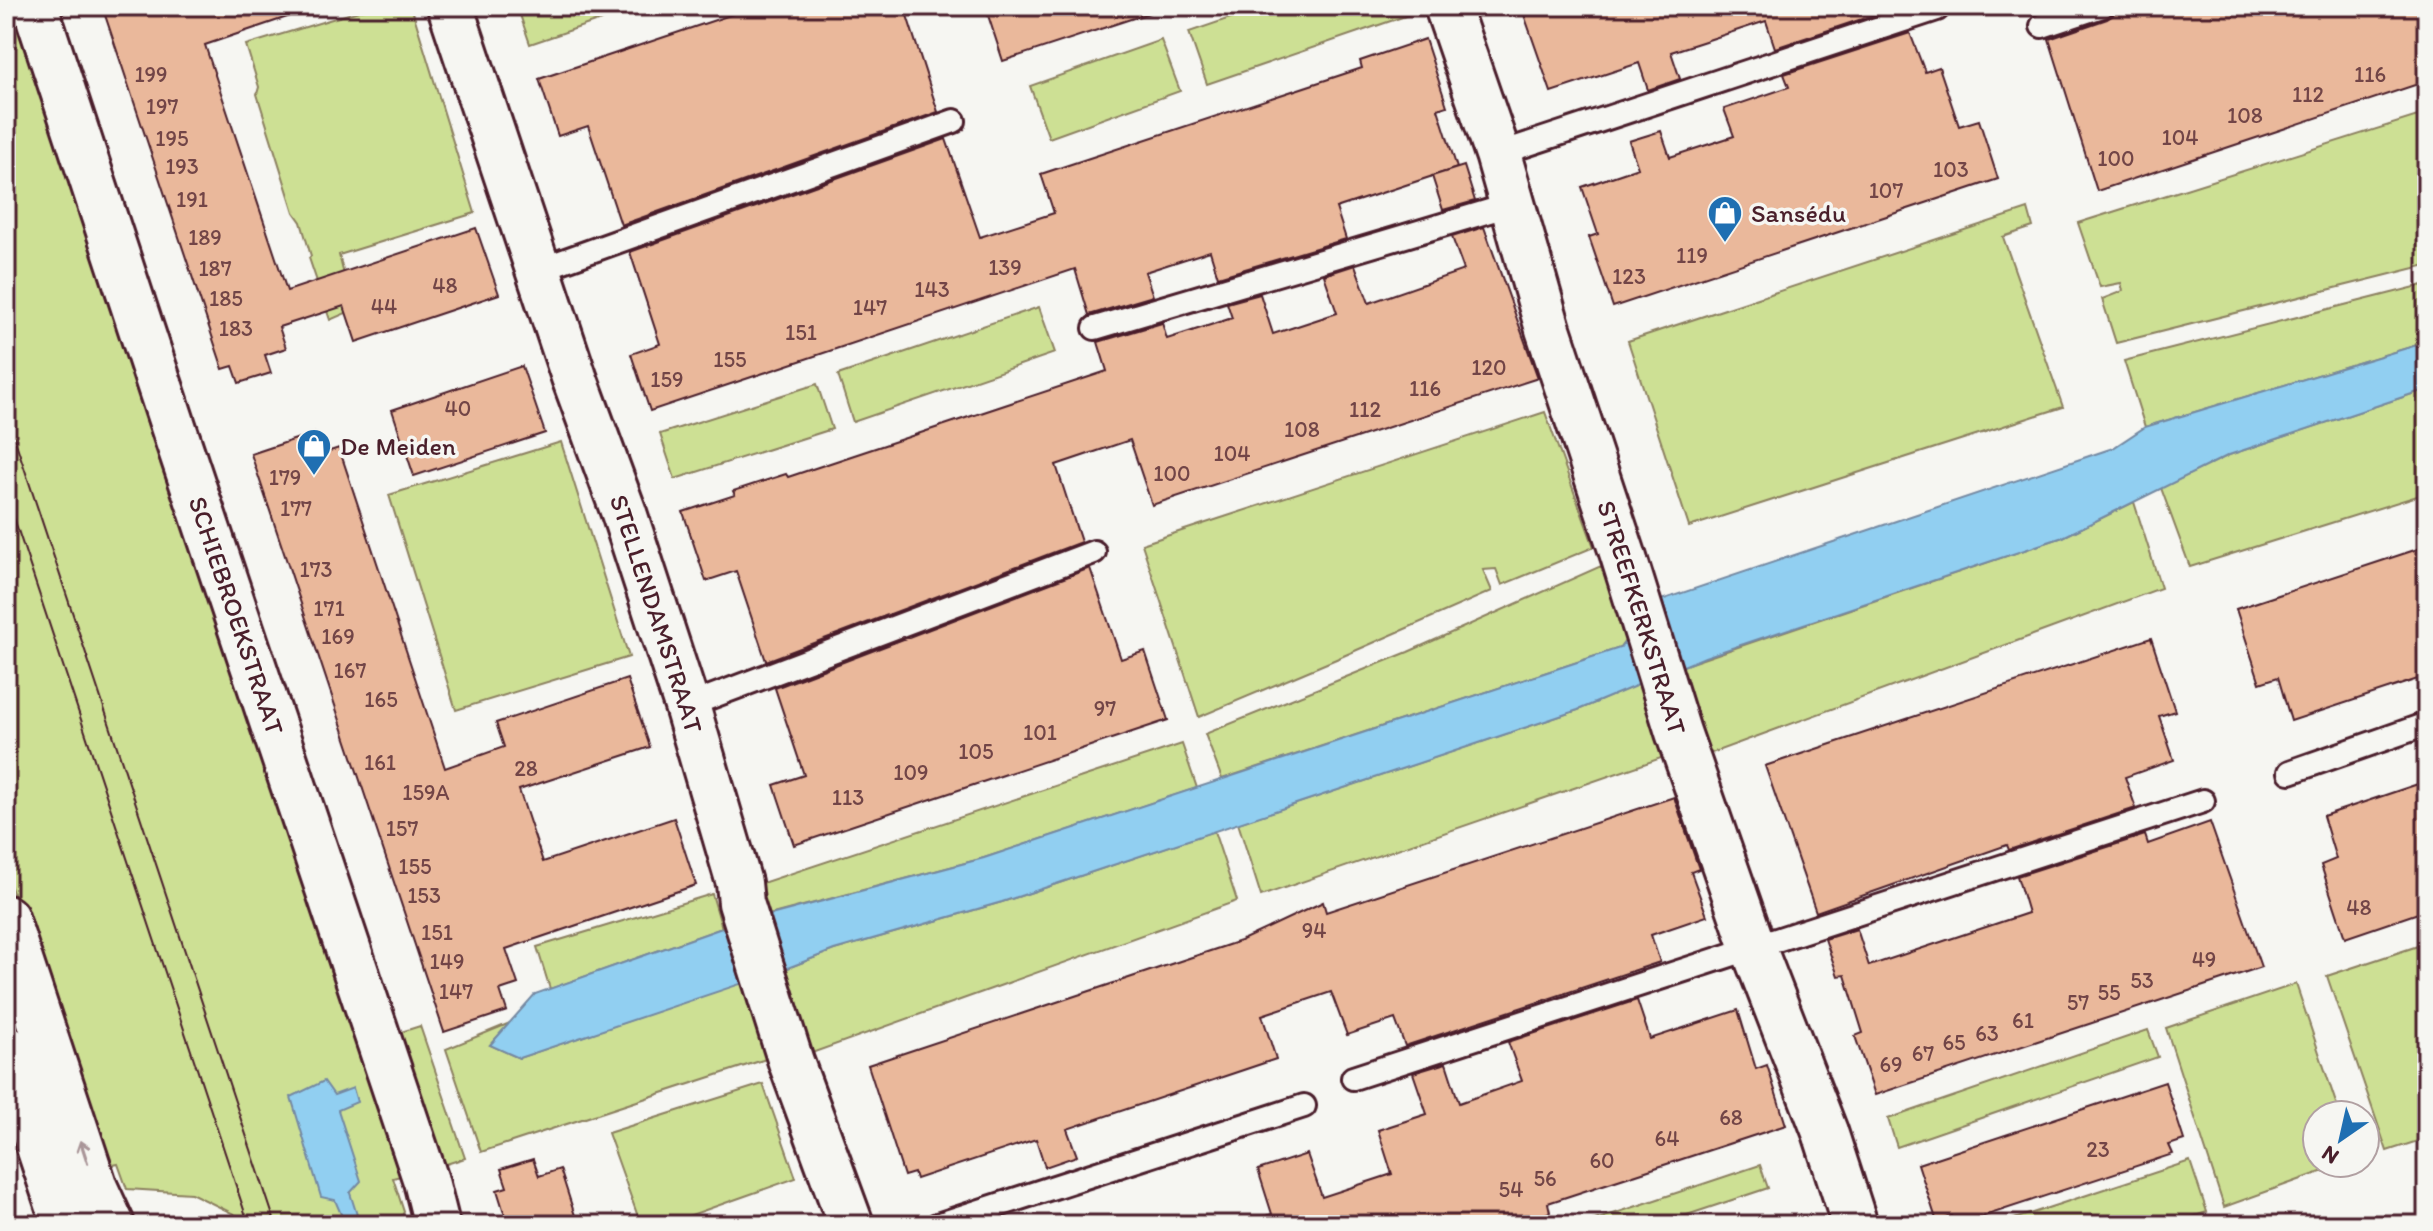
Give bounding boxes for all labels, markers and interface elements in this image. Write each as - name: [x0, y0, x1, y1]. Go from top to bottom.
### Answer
- house number: 199: [134, 61, 168, 88]
- house number: 116: [2354, 61, 2386, 88]
- house number: 112: [2292, 81, 2324, 108]
- house number: 197: [146, 93, 178, 120]
- house number: 108: [2227, 102, 2263, 129]
- house number: 104: [2162, 124, 2198, 151]
- house number: 195: [155, 125, 189, 152]
- house number: 100: [2097, 145, 2135, 172]
- house number: 193: [165, 153, 199, 180]
- house number: 103: [1933, 156, 1969, 183]
- house number: 107: [1869, 177, 1903, 204]
- house number: 191: [176, 186, 208, 213]
- shop icon: Sansédu: [1706, 194, 1744, 244]
- place label: Sansédu: [1751, 197, 1846, 229]
- house number: 189: [188, 224, 222, 251]
- house number: 119: [1676, 242, 1708, 269]
- house number: 139: [988, 254, 1022, 281]
- house number: 187: [198, 255, 232, 282]
- house number: 123: [1612, 263, 1646, 290]
- house number: 48: [432, 272, 458, 299]
- house number: 143: [914, 276, 950, 303]
- house number: 185: [209, 285, 243, 312]
- house number: 44: [371, 293, 397, 320]
- house number: 147: [853, 294, 887, 321]
- house number: 183: [219, 315, 253, 342]
- house number: 151: [785, 319, 817, 346]
- house number: 155: [713, 346, 747, 373]
- house number: 120: [1471, 354, 1507, 381]
- house number: 159: [650, 366, 684, 393]
- house number: 116: [1409, 375, 1441, 402]
- house number: 40: [445, 395, 471, 422]
- house number: 112: [1349, 396, 1381, 423]
- house number: 108: [1284, 416, 1320, 443]
- shop icon: De Meiden: [295, 427, 333, 477]
- place label: De Meiden: [340, 430, 456, 462]
- house number: 104: [1214, 440, 1250, 467]
- house number: 100: [1153, 460, 1191, 487]
- house number: 179: [269, 464, 301, 491]
- street label: STELLENDAMSTRAAT: [603, 490, 710, 737]
- street label: SCHIEBROEKSTRAAT: [182, 492, 291, 739]
- house number: 177: [280, 495, 312, 522]
- street label: STREEFKERKSTRAAT: [1590, 496, 1694, 739]
- house number: 173: [299, 556, 333, 583]
- house number: 171: [313, 595, 345, 622]
- house number: 169: [321, 623, 355, 650]
- house number: 167: [334, 657, 366, 684]
- house number: 165: [364, 686, 398, 713]
- house number: 97: [1094, 695, 1116, 722]
- house number: 101: [1023, 719, 1057, 746]
- house number: 105: [958, 738, 994, 765]
- house number: 161: [364, 749, 396, 776]
- house number: 28: [514, 755, 538, 782]
- house number: 109: [893, 759, 929, 786]
- house number: 159A: [402, 779, 450, 806]
- house number: 113: [832, 784, 864, 811]
- house number: 157: [386, 815, 418, 842]
- house number: 155: [398, 853, 432, 880]
- house number: 153: [407, 882, 441, 909]
- house number: 48: [2346, 894, 2372, 921]
- house number: 94: [1302, 917, 1326, 944]
- house number: 151: [421, 919, 453, 946]
- house number: 49: [2192, 946, 2216, 973]
- house number: 149: [430, 948, 464, 975]
- house number: 53: [2130, 967, 2154, 994]
- house number: 147: [439, 978, 473, 1005]
- house number: 55: [2097, 979, 2121, 1006]
- house number: 57: [2067, 989, 2089, 1016]
- house number: 61: [2012, 1007, 2034, 1034]
- house number: 63: [1975, 1020, 1999, 1047]
- house number: 65: [1942, 1029, 1966, 1056]
- house number: 67: [1912, 1040, 1934, 1067]
- house number: 69: [1879, 1051, 1903, 1078]
- north arrow: [2301, 1099, 2381, 1179]
- house number: 68: [1719, 1104, 1743, 1131]
- house number: 64: [1655, 1125, 1679, 1152]
- house number: 23: [2086, 1136, 2110, 1163]
- one-way arrow: [75, 1140, 90, 1165]
- text: N: [2316, 1140, 2344, 1171]
- house number: 60: [1589, 1147, 1615, 1174]
- house number: 56: [1533, 1165, 1557, 1192]
- house number: 54: [1499, 1176, 1523, 1203]

